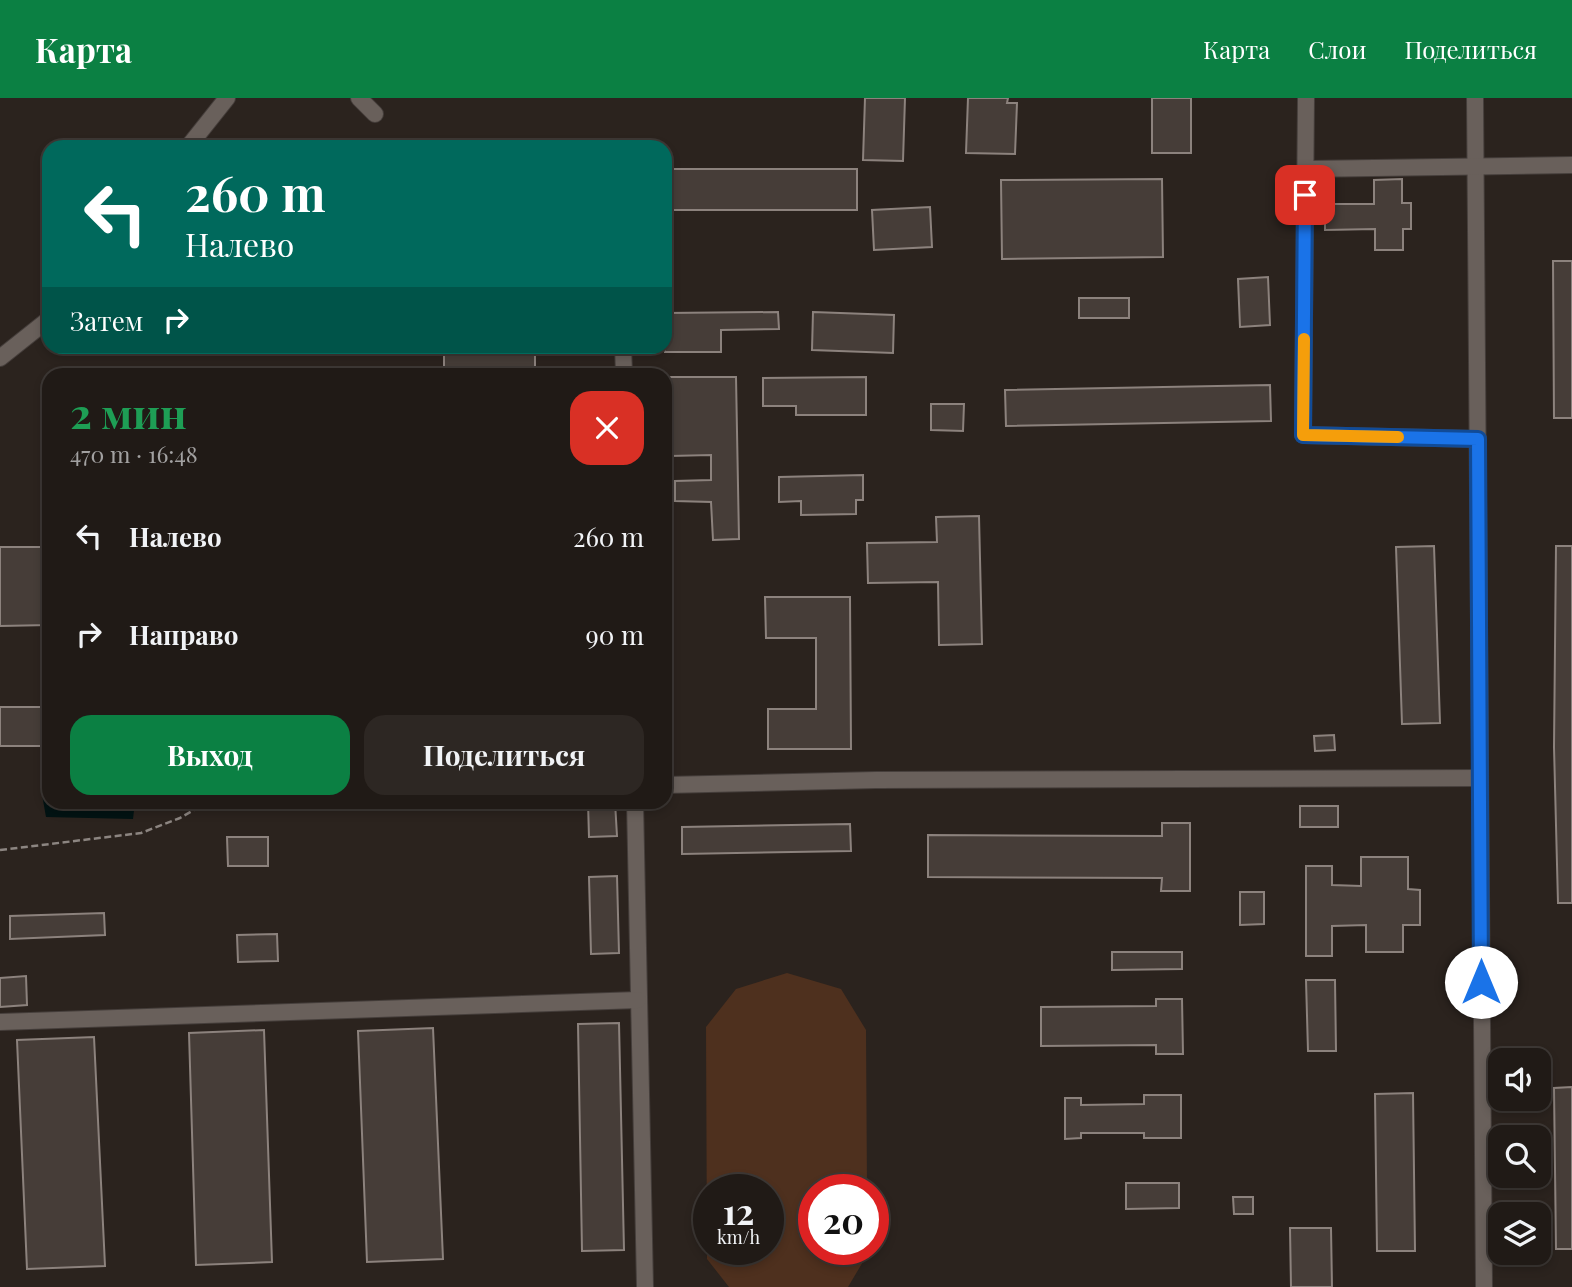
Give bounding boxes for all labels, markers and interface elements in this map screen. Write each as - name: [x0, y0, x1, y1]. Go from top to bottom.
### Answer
- text: Карта: [35, 27, 132, 71]
- text: Карта: [1203, 33, 1270, 65]
- text: Слои: [1308, 33, 1367, 65]
- text: Поделиться: [1405, 33, 1537, 65]
- text: 260 m: [185, 159, 325, 224]
- pin: [1275, 165, 1335, 225]
- icon: left: [70, 168, 161, 259]
- icon: arrive: [1286, 176, 1324, 214]
- text: Налево: [185, 222, 294, 265]
- icon: right: [157, 301, 195, 339]
- text: Затем: [70, 303, 143, 338]
- text: 2 мин: [70, 384, 187, 440]
- button: close: [570, 391, 644, 465]
- text: 470 m · 16:48: [70, 438, 198, 469]
- icon: left: [70, 517, 108, 555]
- text: Налево: [129, 519, 222, 554]
- text: 260 m: [573, 519, 644, 554]
- icon: right: [70, 615, 108, 653]
- text: Направо: [129, 617, 238, 652]
- text: 90 m: [586, 617, 644, 652]
- button: Выход: [70, 715, 350, 795]
- button: Поделиться: [364, 715, 644, 795]
- position arrow: [1444, 945, 1518, 1019]
- map controls: [1488, 1048, 1551, 1265]
- button: sound: [1488, 1048, 1551, 1111]
- button: search: [1488, 1125, 1551, 1188]
- speed limit sign: 20: [798, 1174, 889, 1265]
- text: 12: [723, 1187, 754, 1234]
- button: layers: [1488, 1202, 1551, 1265]
- text: km/h: [717, 1225, 760, 1249]

